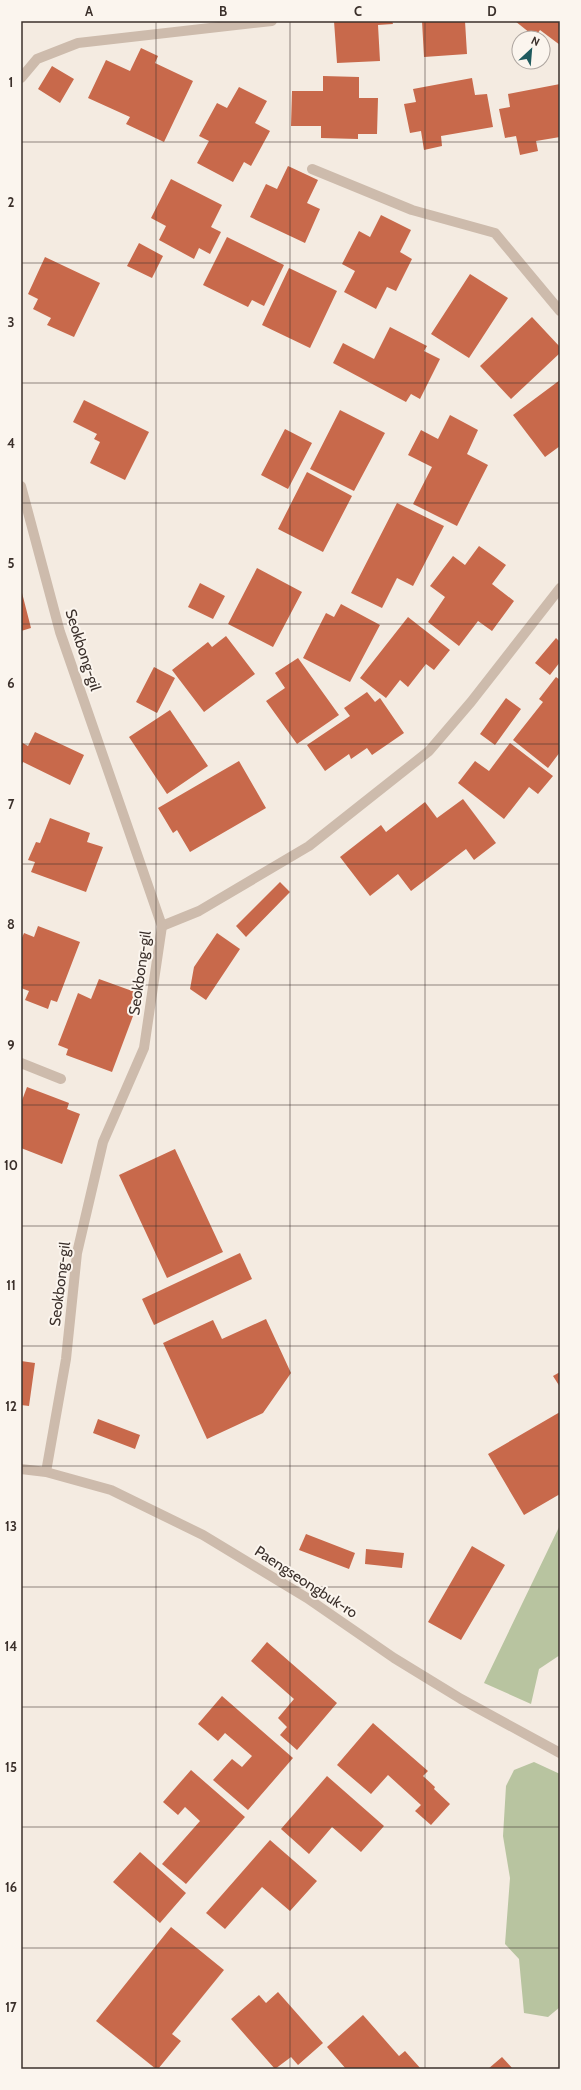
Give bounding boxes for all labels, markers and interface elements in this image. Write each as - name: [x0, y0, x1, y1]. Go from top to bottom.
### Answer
- text: A: [85, 3, 94, 19]
- text: B: [219, 3, 227, 19]
- text: C: [354, 3, 362, 19]
- text: D: [487, 3, 497, 19]
- north arrow: [511, 30, 551, 70]
- text: N: [529, 33, 542, 49]
- text: 1: [9, 74, 13, 90]
- text: 2: [8, 194, 15, 210]
- text: 3: [7, 314, 15, 330]
- text: 4: [7, 435, 15, 451]
- text: 5: [8, 555, 15, 571]
- street label: Seokbong-gil: [61, 607, 105, 693]
- text: 6: [7, 675, 15, 691]
- text: 7: [8, 796, 15, 812]
- text: 8: [7, 916, 15, 932]
- street label: Seokbong-gil: [125, 929, 155, 1016]
- text: 9: [7, 1037, 15, 1053]
- text: 10: [4, 1157, 18, 1173]
- street label: Seokbong-gil: [46, 1240, 74, 1327]
- text: 11: [6, 1277, 16, 1293]
- text: 12: [5, 1398, 17, 1414]
- text: 13: [5, 1518, 17, 1534]
- street label: Paengseongbuk-ro: [251, 1542, 361, 1622]
- text: 14: [5, 1638, 17, 1654]
- text: 15: [5, 1759, 17, 1775]
- text: 16: [5, 1879, 17, 1895]
- text: 17: [5, 1999, 17, 2015]

